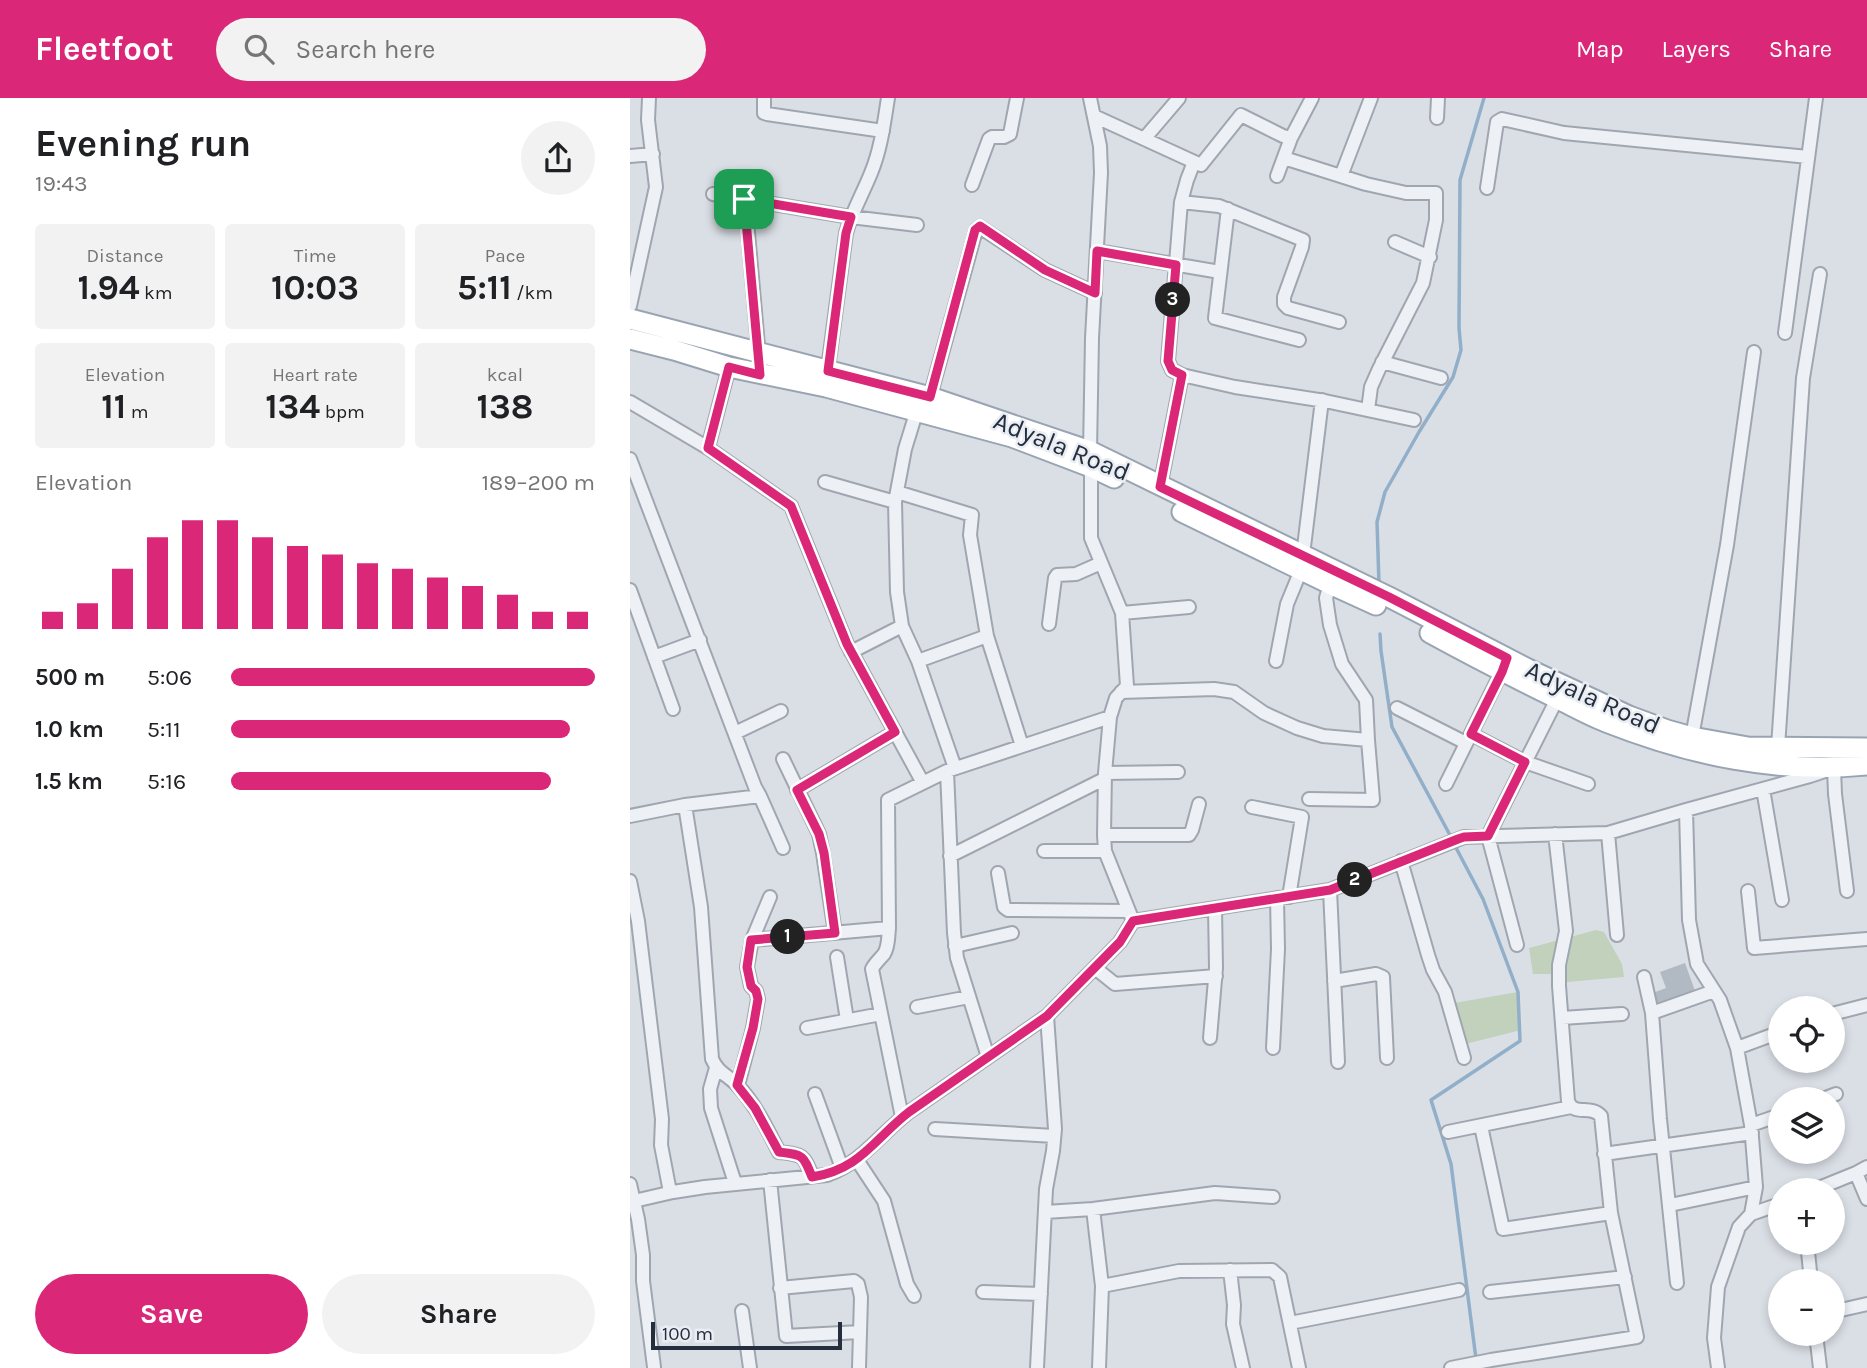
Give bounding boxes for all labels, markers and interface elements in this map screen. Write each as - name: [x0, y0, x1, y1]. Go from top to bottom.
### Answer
- search box: [216, 18, 706, 81]
- text: Fleetfoot: [35, 30, 174, 68]
- icon: search: [240, 30, 278, 68]
- text: Search here: [296, 34, 435, 65]
- text: Map: [1576, 35, 1624, 63]
- text: Layers: [1662, 35, 1731, 63]
- text: Share: [1769, 35, 1832, 63]
- text: Evening run: [35, 121, 251, 166]
- button: share: [521, 121, 595, 195]
- pin: [714, 169, 774, 229]
- text: 19:43: [35, 170, 88, 197]
- icon: arrive: [725, 180, 763, 218]
- text: Distance: [87, 245, 163, 267]
- text: Time: [294, 245, 336, 267]
- text: Pace: [485, 245, 525, 267]
- text: 1.94: [77, 267, 140, 308]
- text: 10:03: [271, 267, 359, 308]
- text: 5:11: [457, 267, 512, 308]
- text: km: [140, 282, 173, 304]
- text: /km: [512, 282, 553, 304]
- pin: 3: [1156, 282, 1190, 318]
- text: 3: [1167, 288, 1178, 310]
- text: Elevation: [85, 364, 165, 386]
- text: Heart rate: [272, 364, 358, 386]
- text: kcal: [487, 364, 523, 386]
- text: 11: [101, 386, 126, 427]
- text: 134: [265, 386, 320, 427]
- text: 138: [477, 386, 533, 427]
- text: m: [126, 401, 149, 423]
- text: bpm: [320, 401, 365, 423]
- street label: Adyala Road: [989, 405, 1135, 488]
- text: Elevation: [35, 469, 132, 496]
- text: 189–200 m: [481, 469, 595, 496]
- street label: Adyala Road: [1521, 654, 1665, 741]
- text: 500 m: [35, 664, 105, 691]
- text: 5:06: [147, 664, 192, 691]
- text: 1.0 km: [35, 716, 104, 743]
- text: 5:11: [147, 716, 181, 743]
- text: 1.5 km: [35, 768, 103, 795]
- text: 5:16: [147, 768, 186, 795]
- pin: 2: [1338, 862, 1372, 898]
- text: 2: [1349, 868, 1360, 890]
- pin: 1: [770, 920, 806, 954]
- text: 1: [784, 925, 791, 947]
- map controls: [1768, 996, 1845, 1346]
- button: locate: [1768, 996, 1845, 1073]
- button: layers: [1768, 1087, 1845, 1164]
- button: +: [1768, 1178, 1845, 1255]
- button: −: [1768, 1269, 1845, 1346]
- button: Save: [35, 1274, 308, 1354]
- button: Share: [322, 1274, 595, 1354]
- scale bar: [651, 1319, 842, 1351]
- text: 100 m: [662, 1323, 713, 1345]

